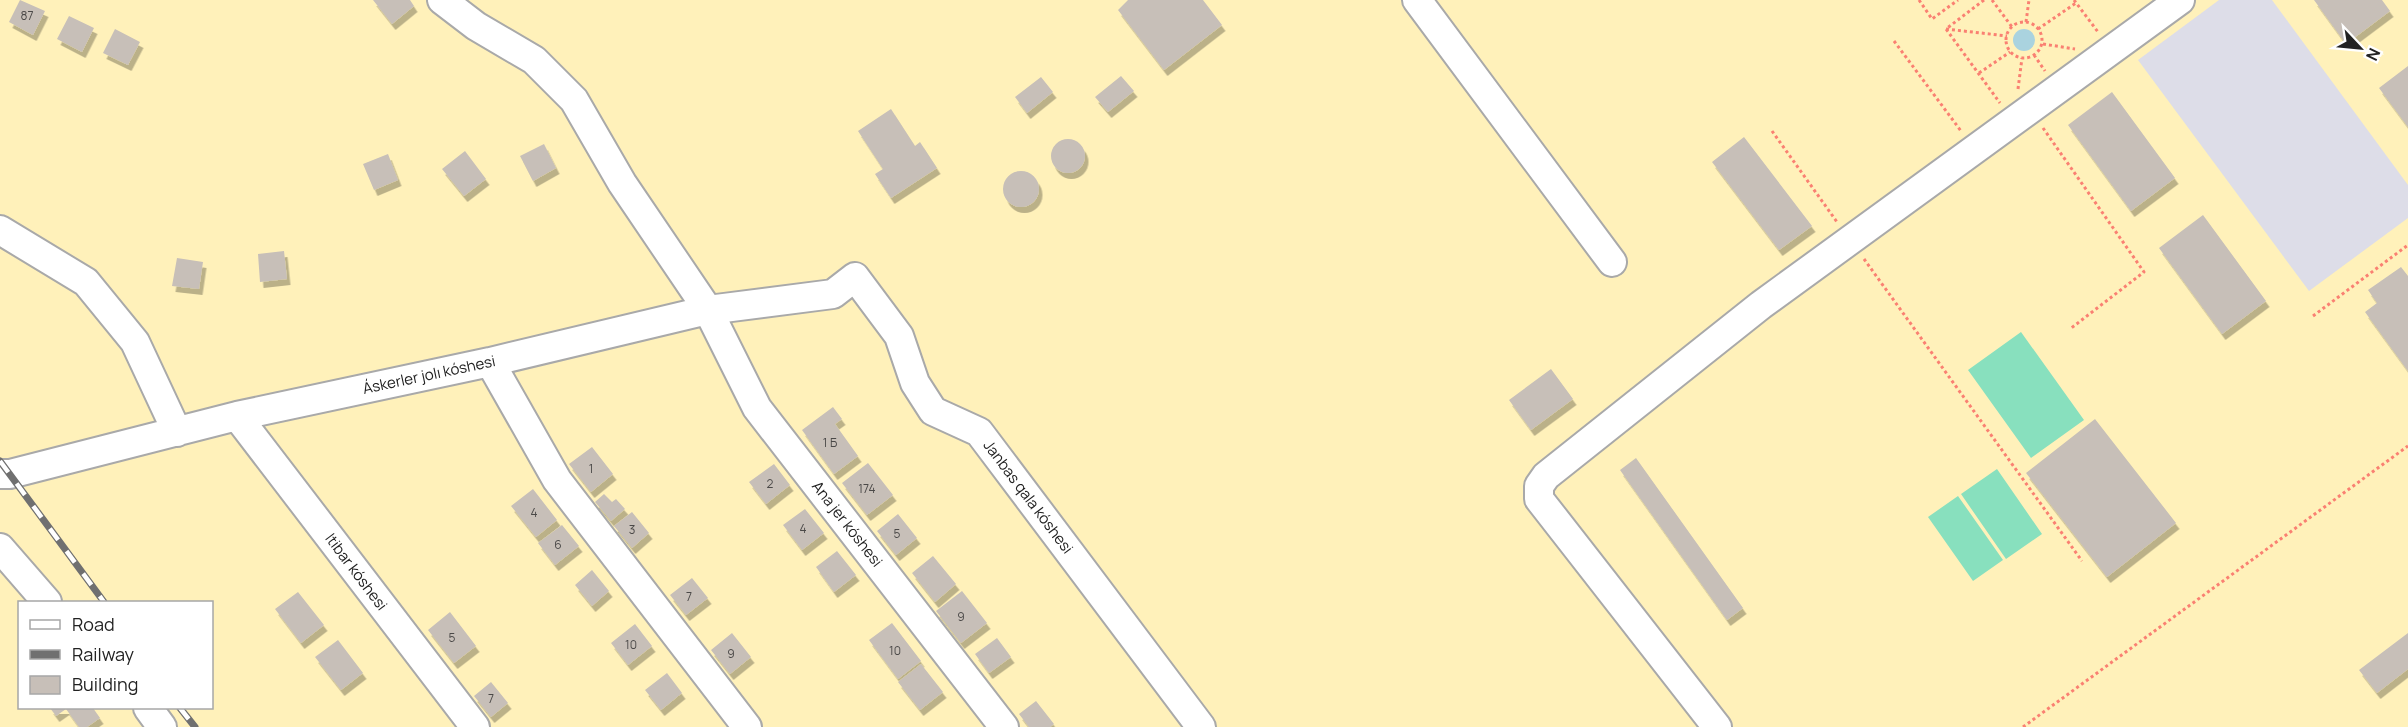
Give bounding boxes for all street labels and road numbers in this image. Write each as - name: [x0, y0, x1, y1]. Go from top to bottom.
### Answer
- street label: Áskerler jolı kóshesi: [361, 350, 497, 399]
- street label: Janbas qala kóshesi: [979, 436, 1078, 558]
- street label: Ana jer kóshesi: [807, 476, 888, 571]
- street label: Itibar kóshesi: [320, 529, 392, 615]

